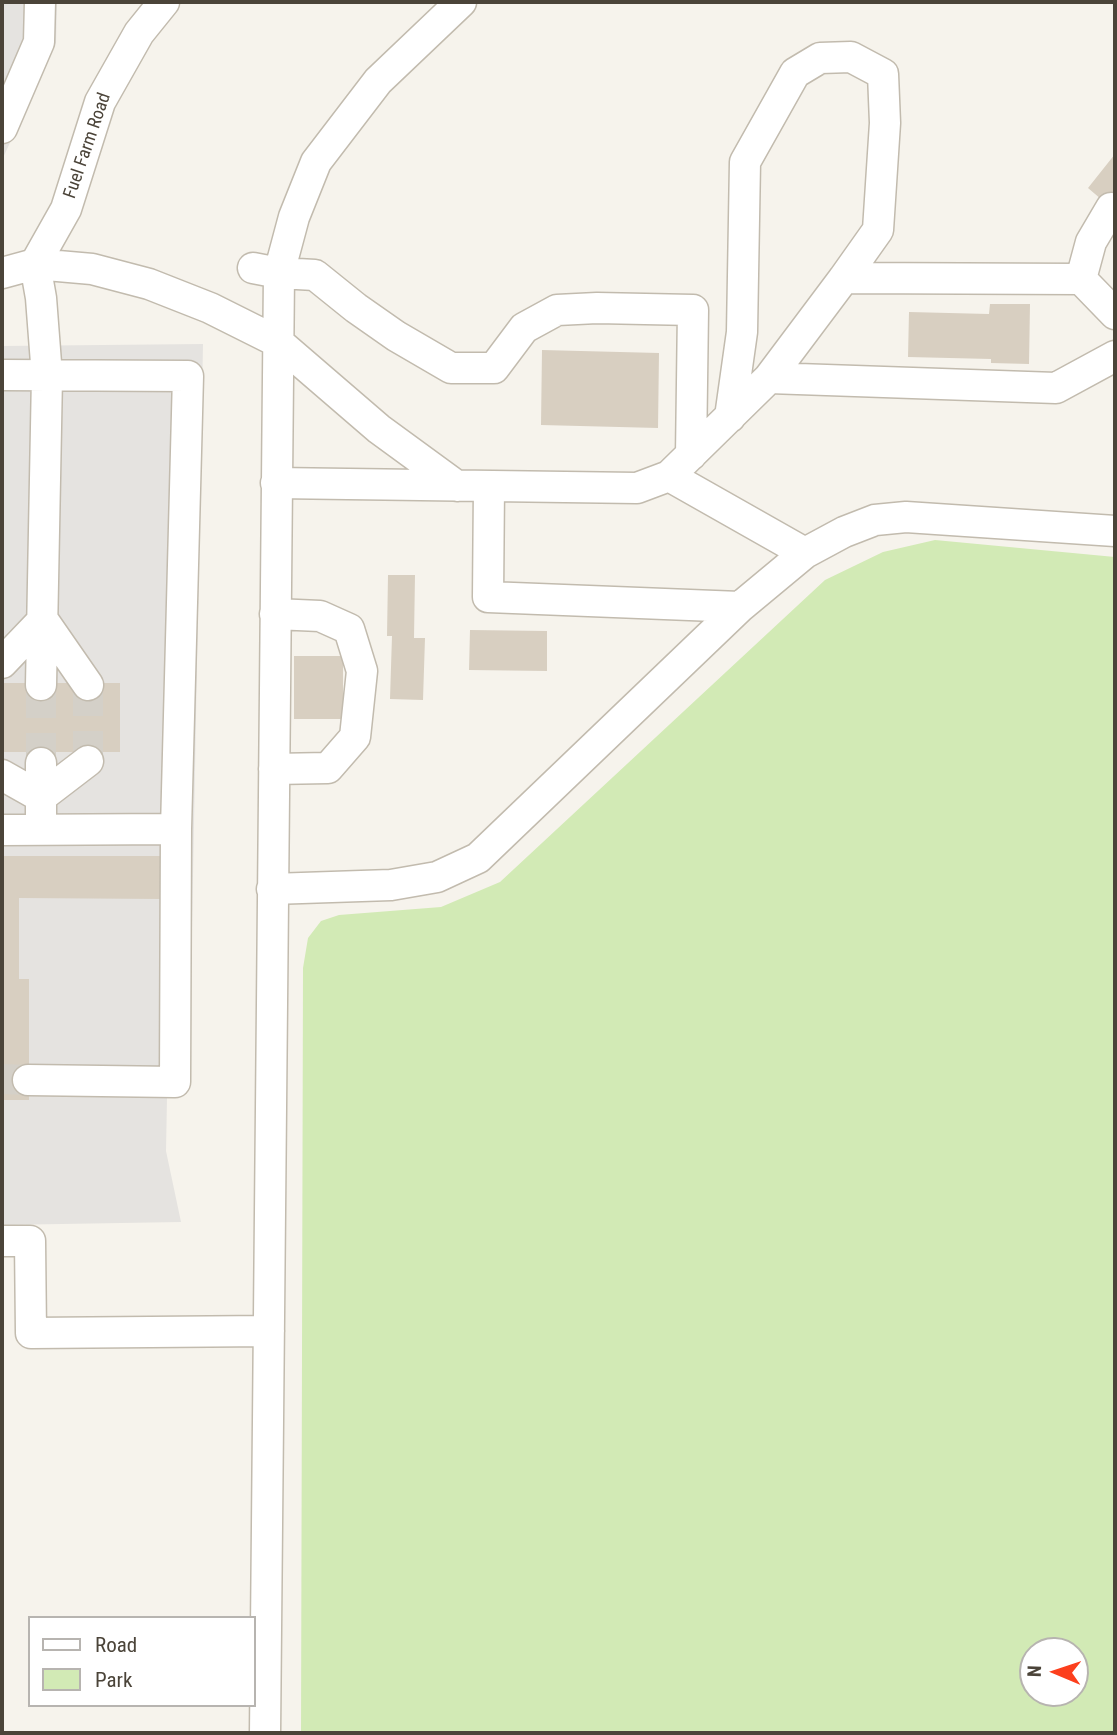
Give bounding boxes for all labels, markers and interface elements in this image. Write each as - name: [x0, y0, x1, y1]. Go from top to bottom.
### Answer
- street label: Fuel Farm Road: [60, 90, 116, 202]
- legend: [28, 1616, 256, 1707]
- text: Road: [95, 1633, 137, 1657]
- north arrow: [1019, 1637, 1089, 1707]
- text: N: [1023, 1665, 1046, 1678]
- text: Park: [95, 1668, 132, 1692]

